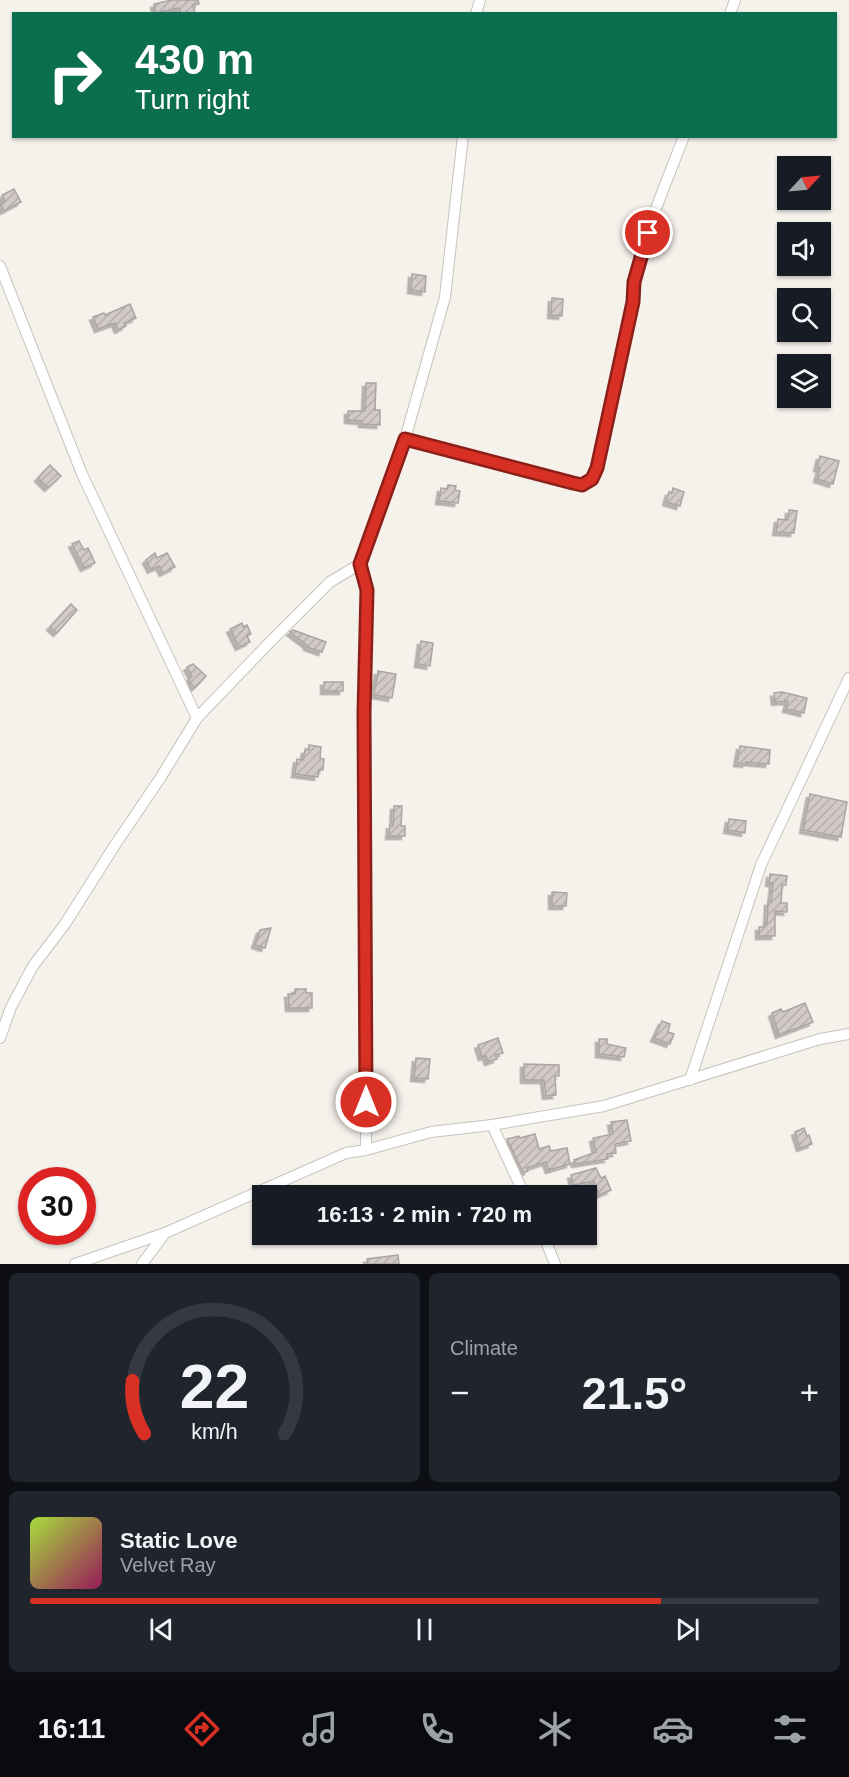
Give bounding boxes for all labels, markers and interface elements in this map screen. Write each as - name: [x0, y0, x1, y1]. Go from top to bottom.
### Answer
- icon: right: [36, 36, 114, 114]
- text: 430 m: [135, 36, 254, 83]
- text: Turn right: [135, 85, 250, 115]
- north arrow: [777, 156, 831, 210]
- map controls: [777, 156, 831, 408]
- pin: [622, 207, 673, 258]
- icon: arrive: [631, 216, 664, 249]
- button: sound: [777, 222, 831, 276]
- button: search: [777, 288, 831, 342]
- button: layers: [777, 354, 831, 408]
- position arrow: [334, 1070, 398, 1134]
- speed limit sign: 30: [18, 1167, 96, 1245]
- text: 16:13 · 2 min · 720 m: [317, 1202, 532, 1227]
- text: Climate: [450, 1337, 518, 1359]
- text: 22: [180, 1352, 249, 1421]
- text: 21.5°: [582, 1368, 687, 1419]
- text: −: [450, 1374, 469, 1411]
- text: +: [800, 1374, 819, 1411]
- text: km/h: [191, 1421, 238, 1445]
- text: Static Love: [120, 1528, 237, 1553]
- text: Velvet Ray: [120, 1554, 216, 1576]
- icon: previous: [145, 1613, 178, 1646]
- icon: pause: [408, 1613, 441, 1646]
- icon: next: [671, 1613, 704, 1646]
- icon: directions: [181, 1708, 223, 1750]
- icon: music: [299, 1708, 341, 1750]
- icon: phone: [416, 1708, 458, 1750]
- icon: climate: [534, 1708, 576, 1750]
- icon: car: [652, 1708, 694, 1750]
- icon: filters: [769, 1708, 811, 1750]
- text: 16:11: [38, 1714, 105, 1744]

